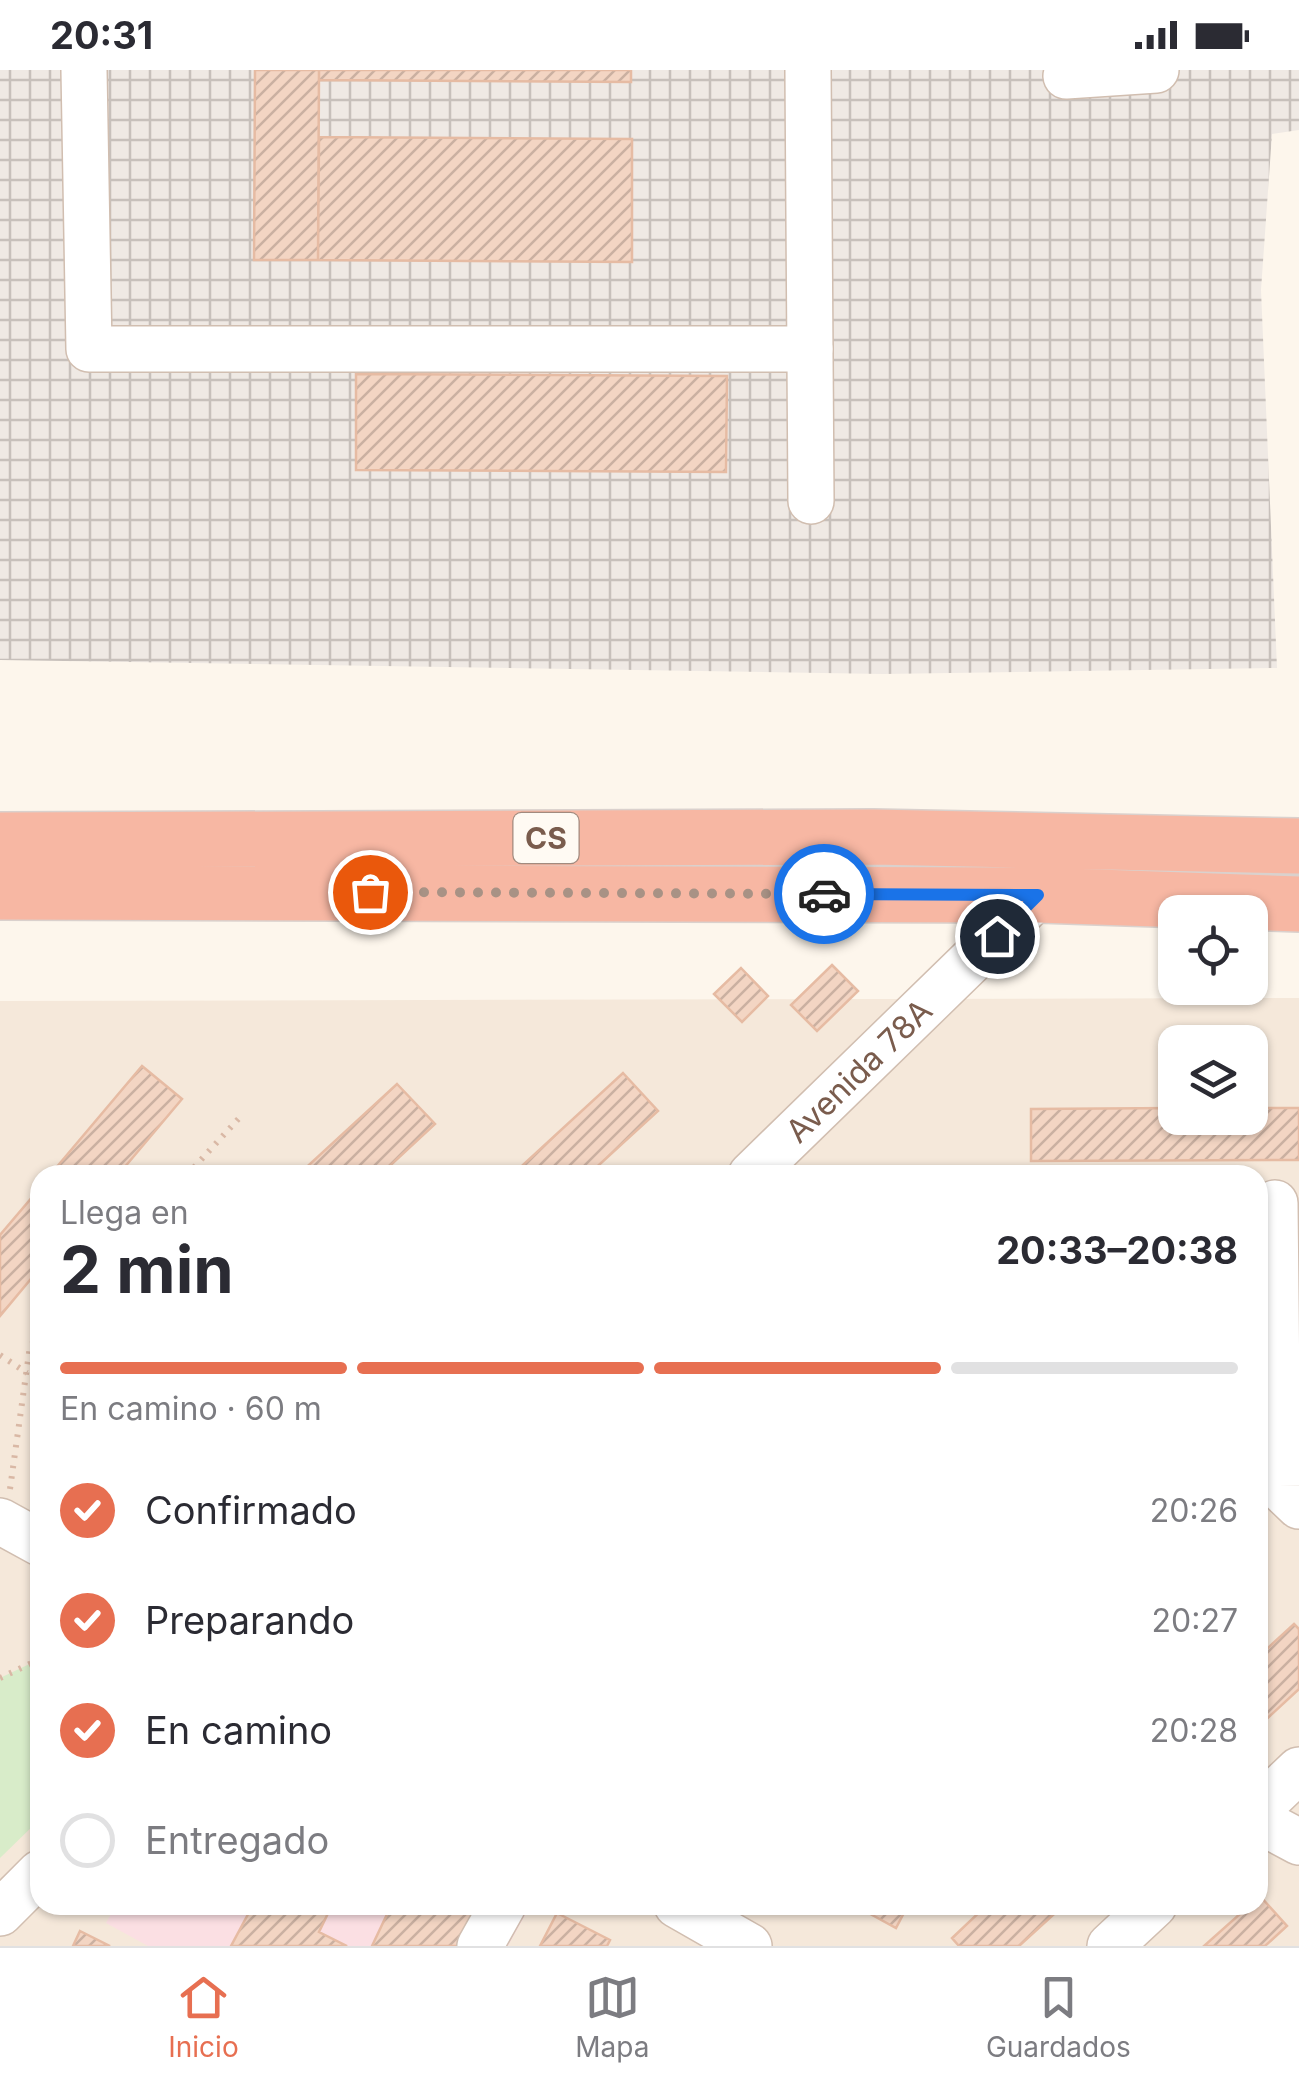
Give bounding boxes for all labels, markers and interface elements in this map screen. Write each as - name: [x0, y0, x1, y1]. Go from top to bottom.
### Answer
- text: 20:31: [50, 12, 153, 58]
- road number: CS: [514, 813, 578, 863]
- courier: [774, 844, 874, 944]
- pin: [328, 850, 413, 935]
- icon: bag: [343, 865, 398, 920]
- icon: car: [797, 867, 852, 922]
- pin: [955, 894, 1040, 979]
- map controls: [1158, 895, 1268, 1135]
- button: locate: [1158, 895, 1268, 1005]
- icon: home: [970, 909, 1025, 964]
- street label: Avenida 78A: [777, 991, 940, 1150]
- button: layers: [1158, 1025, 1268, 1135]
- text: Llega en: [60, 1193, 189, 1232]
- text: 20:33–20:38: [996, 1227, 1238, 1273]
- text: 2 min: [60, 1230, 234, 1309]
- text: En camino · 60 m: [60, 1389, 322, 1428]
- icon: check: [60, 1483, 115, 1538]
- text: Confirmado: [145, 1487, 357, 1533]
- text: 20:26: [1150, 1491, 1238, 1530]
- icon: check: [60, 1593, 115, 1648]
- text: Preparando: [145, 1597, 354, 1643]
- text: 20:27: [1151, 1601, 1238, 1640]
- icon: check: [60, 1703, 115, 1758]
- text: En camino: [145, 1707, 332, 1753]
- text: 20:28: [1150, 1711, 1238, 1750]
- text: Entregado: [145, 1817, 329, 1863]
- tab: Inicio: [168, 1970, 239, 2064]
- tab: Mapa: [575, 1970, 649, 2064]
- tab: Guardados: [986, 1970, 1131, 2064]

